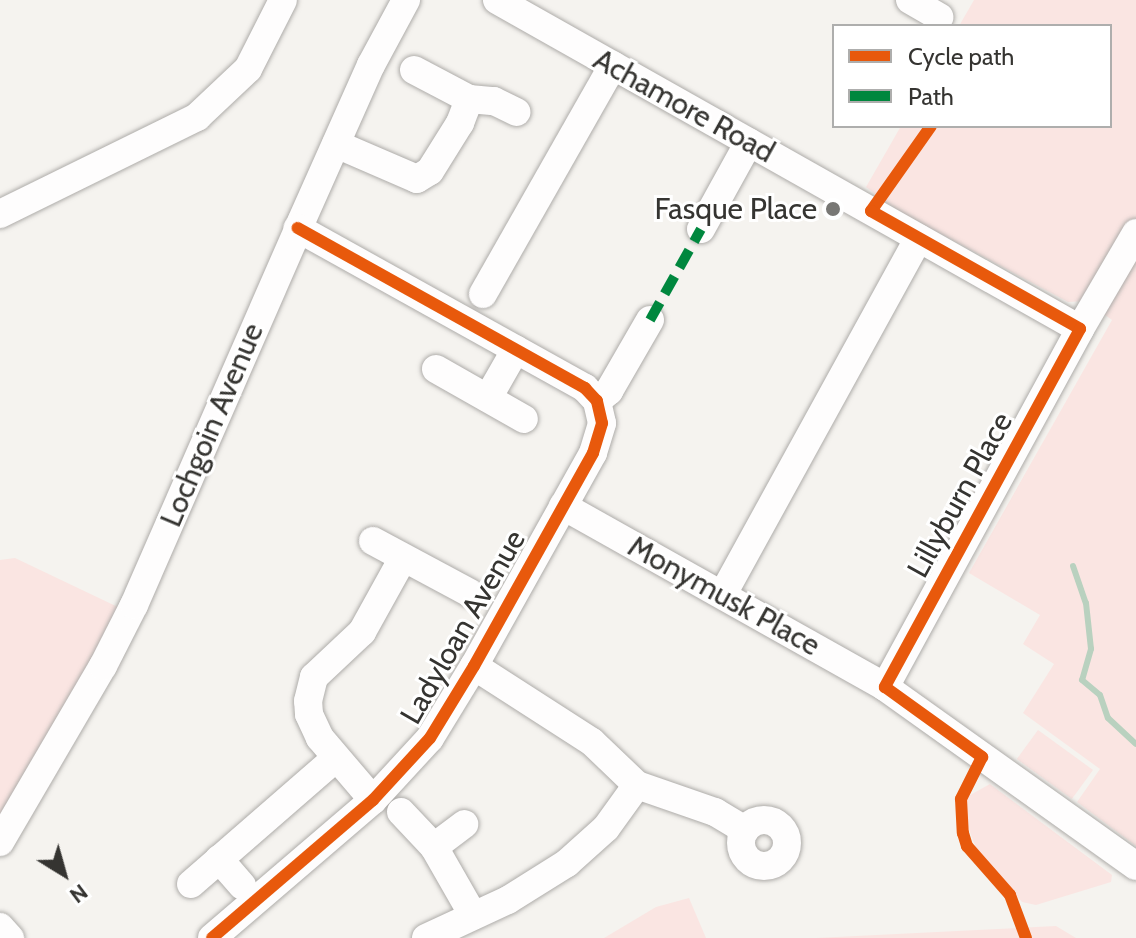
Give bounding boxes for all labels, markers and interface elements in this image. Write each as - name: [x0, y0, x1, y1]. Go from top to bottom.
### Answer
- legend: [832, 24, 1112, 128]
- street label: Achamore Road: [587, 41, 781, 171]
- text: Cycle path: [908, 42, 1014, 71]
- text: Path: [908, 82, 954, 111]
- place label: Fasque Place: [654, 191, 817, 227]
- marker: Fasque Place: [824, 200, 842, 218]
- street label: Lochgoin Avenue: [153, 318, 271, 532]
- street label: Lillyburn Place: [900, 406, 1020, 584]
- street label: Ladyloan Avenue: [393, 524, 533, 730]
- street label: Monymusk Place: [622, 528, 826, 664]
- north arrow: [24, 834, 104, 914]
- text: N: [64, 878, 93, 909]

